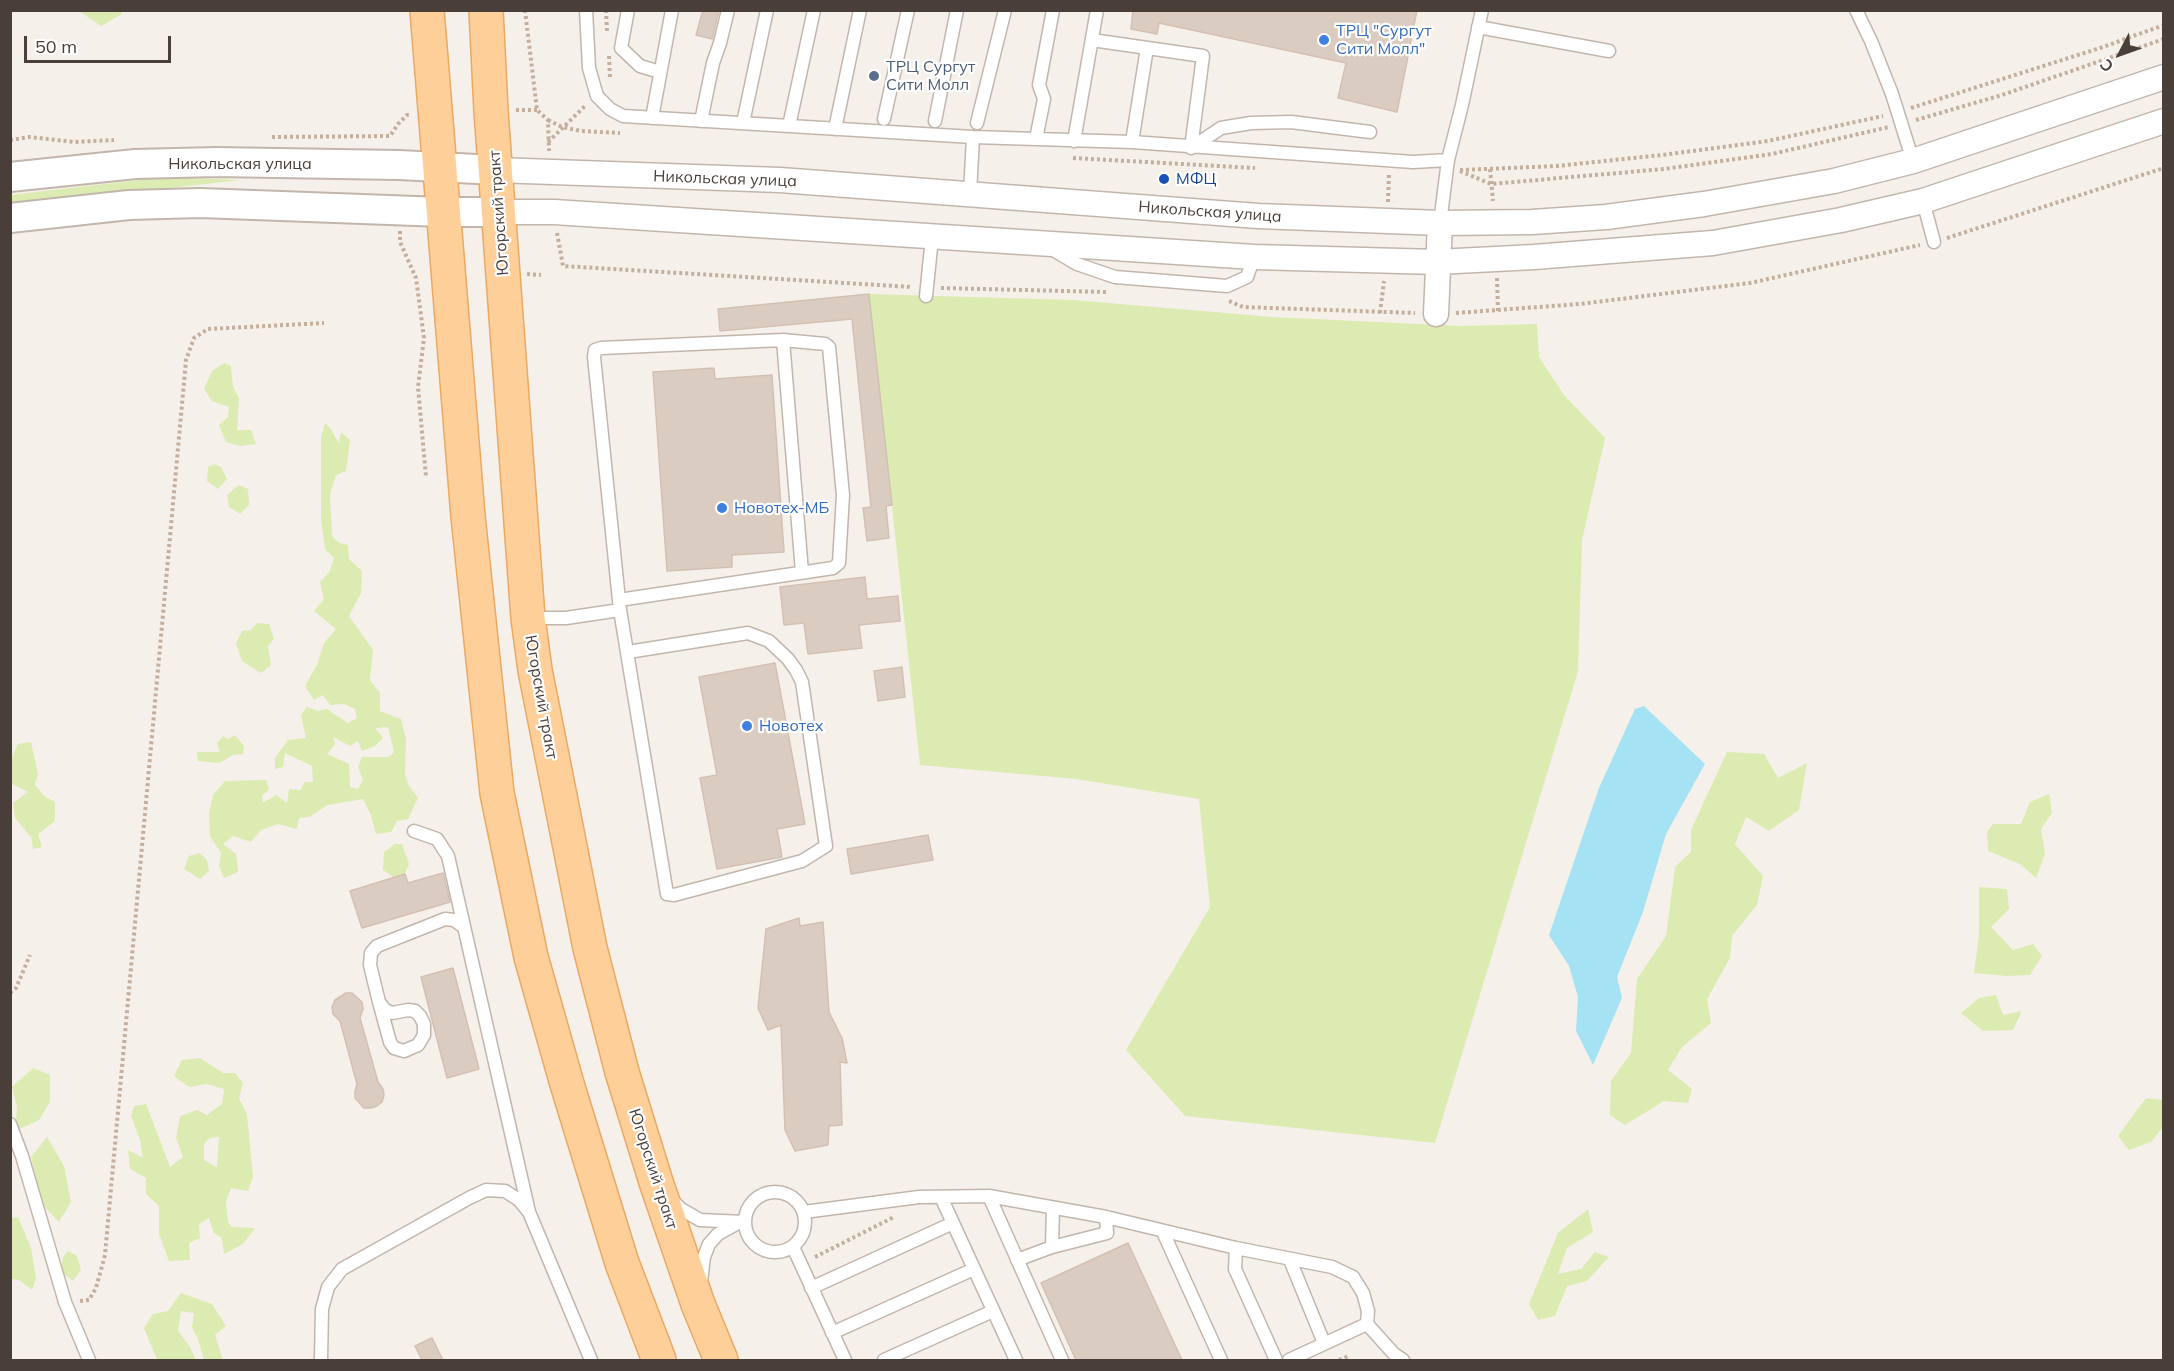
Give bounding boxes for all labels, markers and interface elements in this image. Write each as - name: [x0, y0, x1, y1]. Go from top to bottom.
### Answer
- place label: ТРЦ "Сургут Сити Молл": [1336, 21, 1432, 59]
- scale bar: [27, 24, 174, 62]
- north arrow: [2090, 24, 2150, 84]
- marker: ТРЦ "Сургут Сити Молл": [1317, 33, 1331, 47]
- text: 50 m: [35, 35, 77, 58]
- text: С: [2095, 55, 2118, 77]
- place label: ТРЦ Сургут Сити Молл: [886, 57, 975, 95]
- marker: ТРЦ Сургут Сити Молл: [867, 69, 881, 83]
- street label: Югорский тракт: [485, 150, 513, 276]
- street label: Никольская улица: [168, 154, 312, 174]
- street label: Никольская улица: [653, 167, 797, 191]
- place label: МФЦ: [1176, 169, 1216, 189]
- marker: МФЦ: [1157, 172, 1171, 186]
- street label: Никольская улица: [1138, 197, 1282, 227]
- place label: Новотех-МБ: [734, 498, 829, 518]
- marker: Новотех-МБ: [715, 501, 729, 515]
- street label: Югорский тракт: [521, 634, 561, 760]
- place label: Новотех: [759, 716, 823, 736]
- marker: Новотех: [740, 719, 754, 733]
- street label: Югорский тракт: [624, 1106, 682, 1232]

